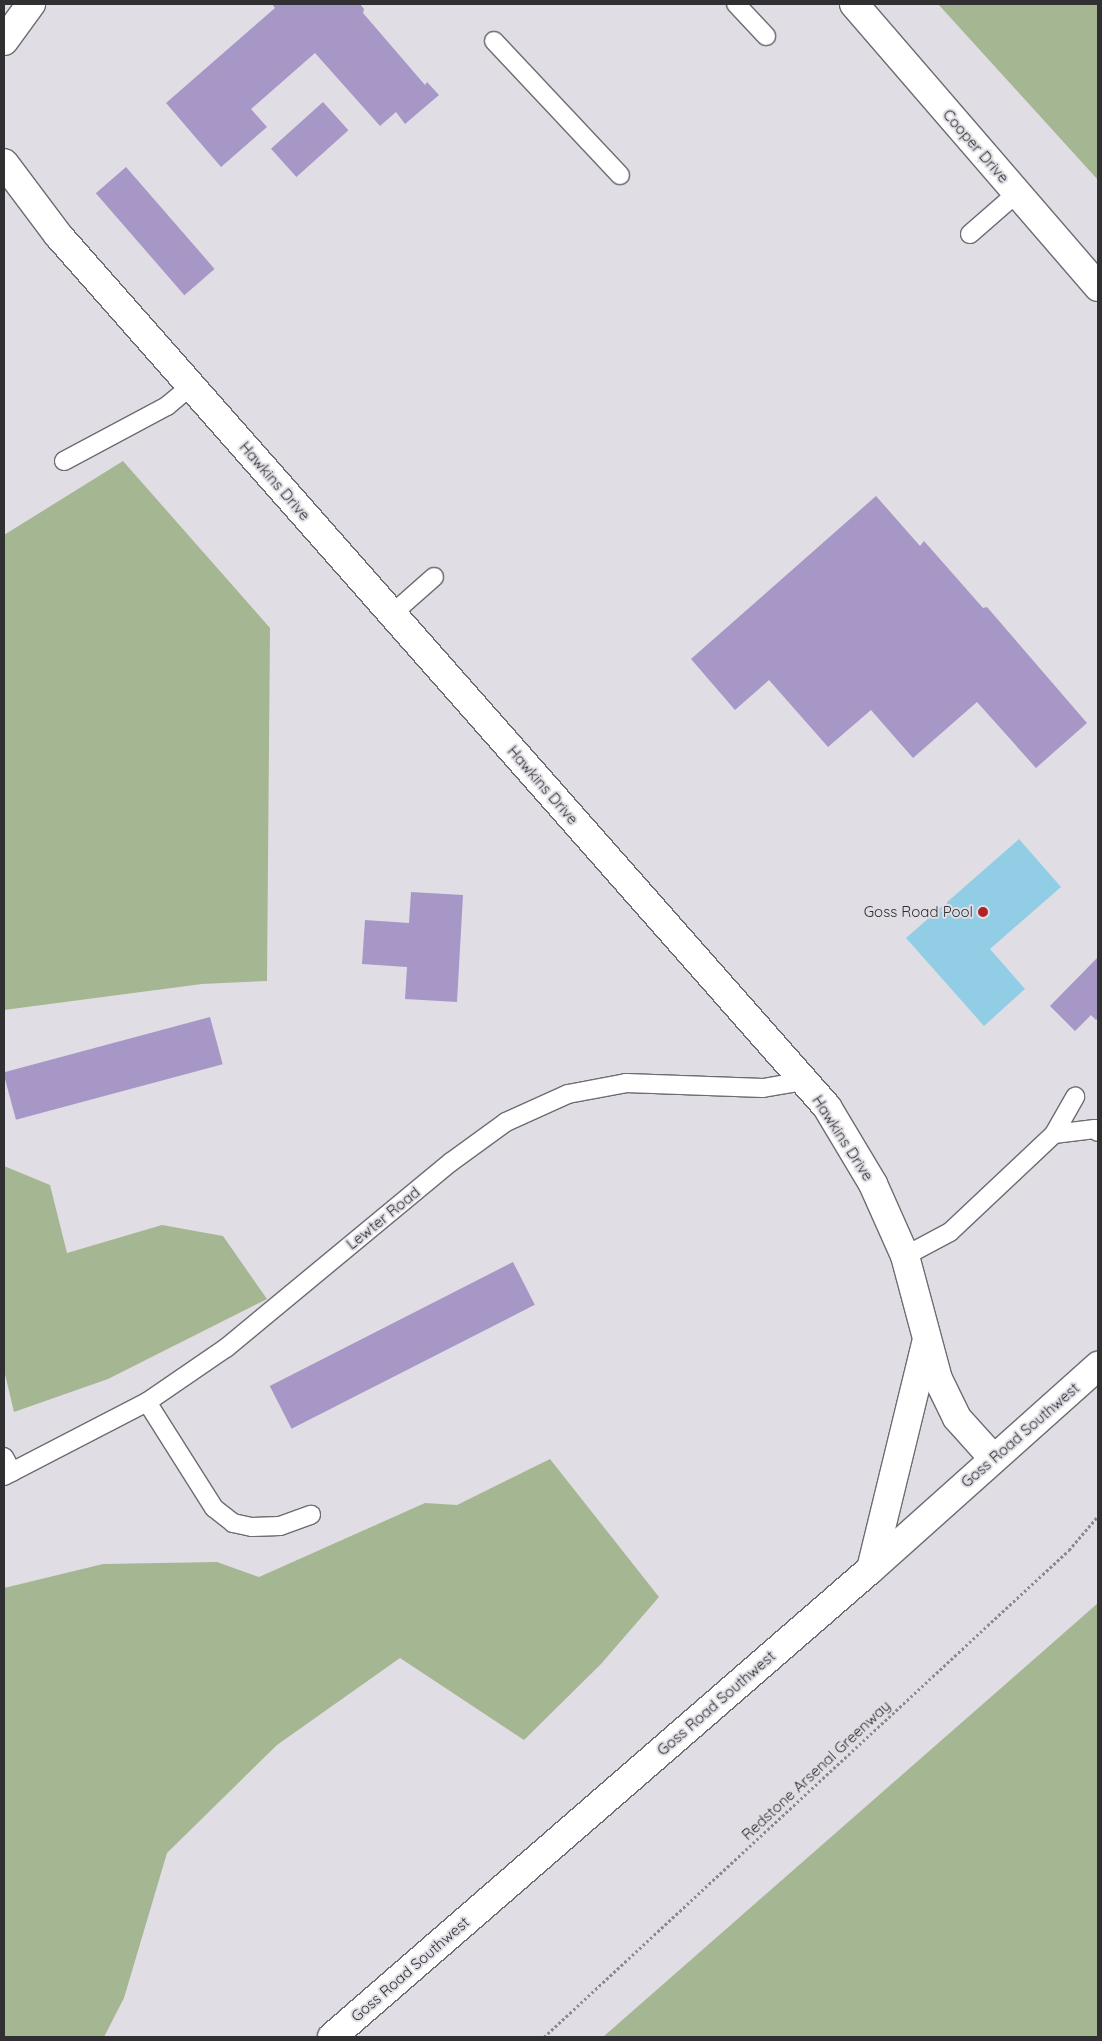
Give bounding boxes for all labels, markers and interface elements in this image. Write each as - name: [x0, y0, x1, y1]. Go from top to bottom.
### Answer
- street label: Cooper Drive: [939, 106, 1013, 186]
- street label: Hawkins Drive: [236, 438, 314, 524]
- street label: Hawkins Drive: [504, 742, 582, 828]
- place label: Goss Road Pool: [864, 903, 973, 921]
- marker: Goss Road Pool: [977, 906, 989, 918]
- street label: Hawkins Drive: [809, 1092, 877, 1184]
- street label: Lewter Road: [343, 1183, 423, 1253]
- street label: Goss Road Southwest: [957, 1379, 1083, 1491]
- street label: Goss Road Southwest: [653, 1647, 779, 1759]
- street label: Redstone Arsenal Greenway: [738, 1696, 894, 1844]
- street label: Goss Road Southwest: [347, 1913, 473, 2025]

